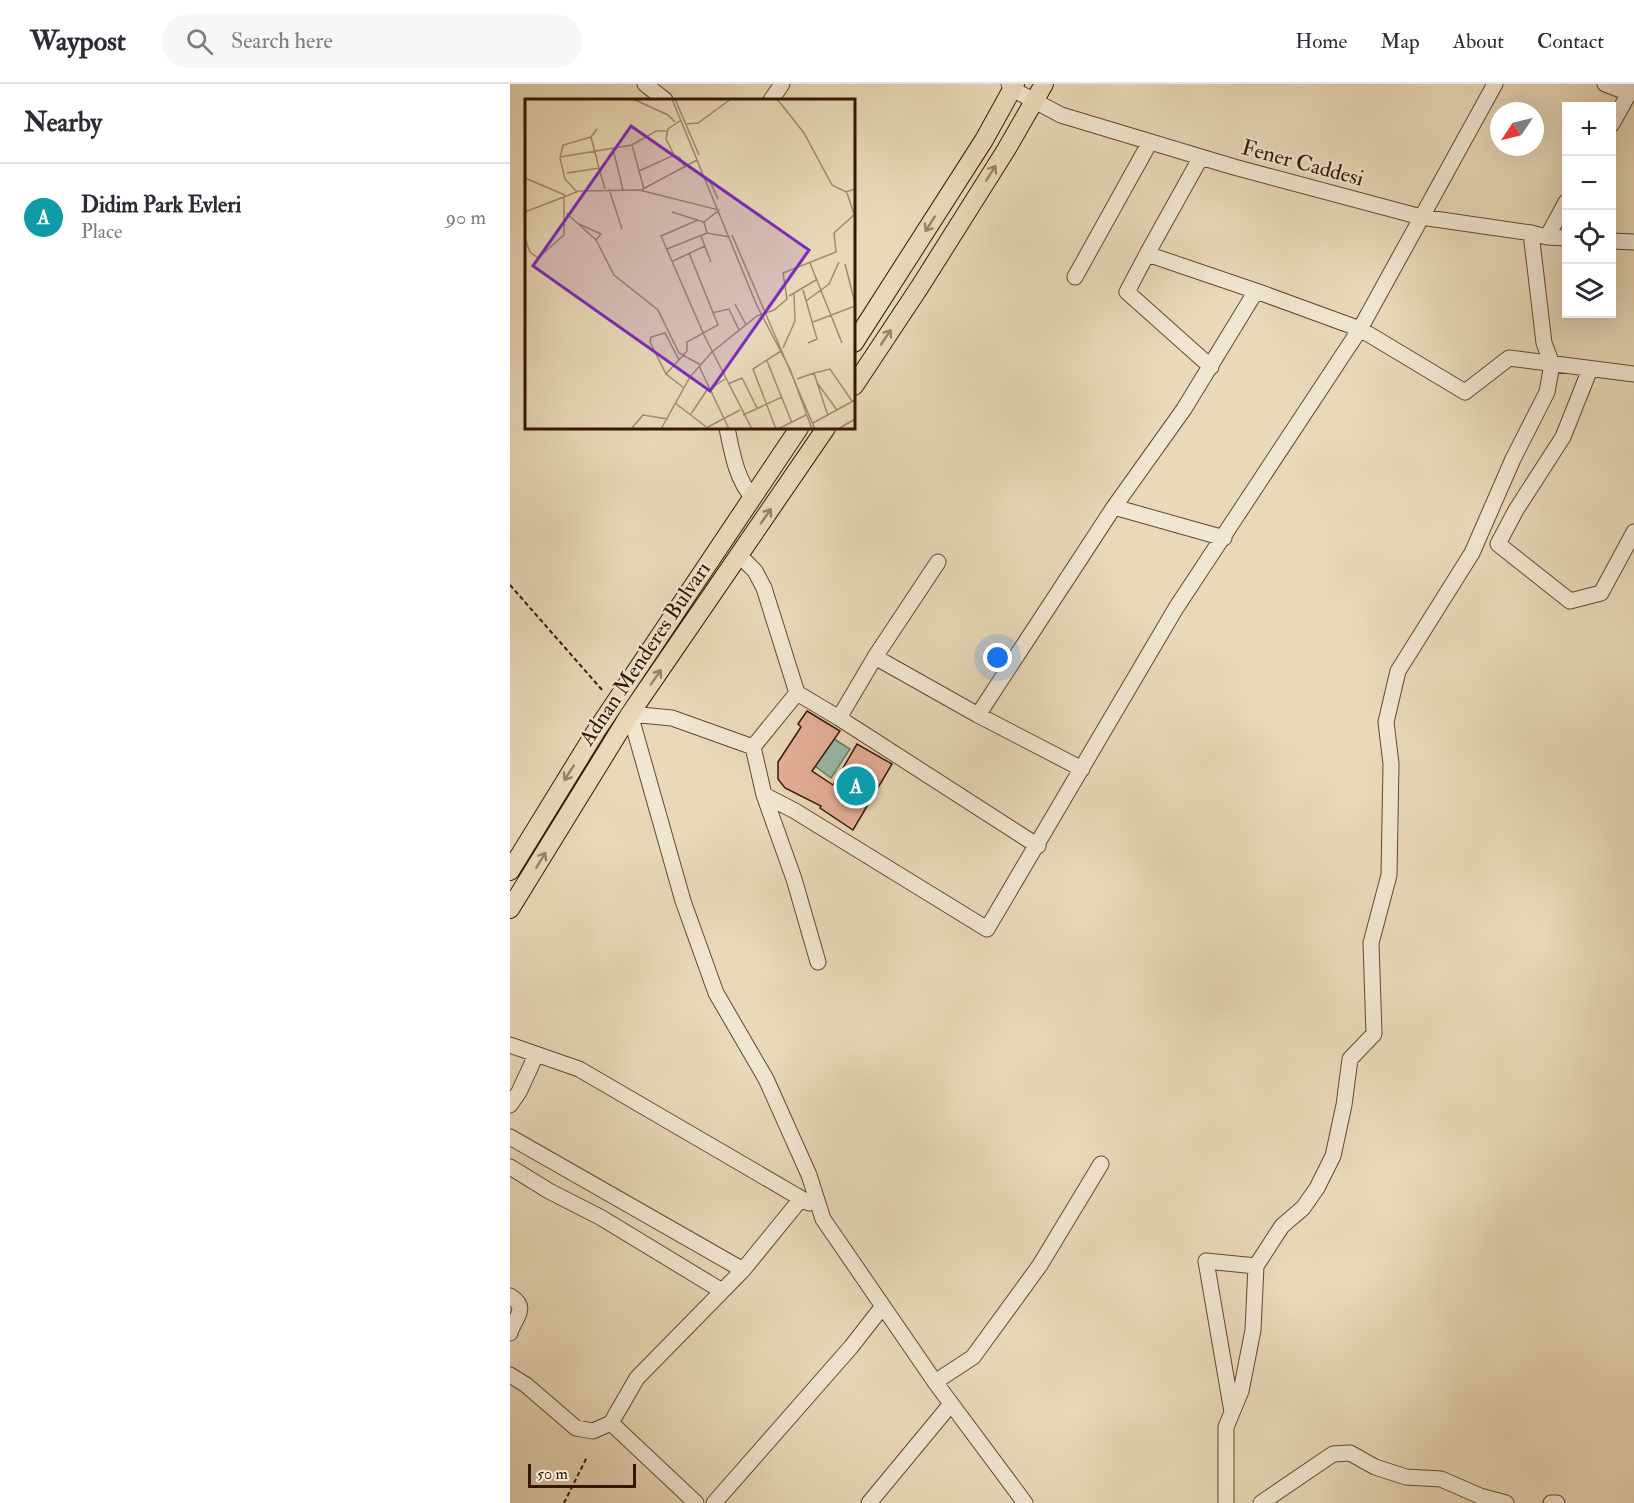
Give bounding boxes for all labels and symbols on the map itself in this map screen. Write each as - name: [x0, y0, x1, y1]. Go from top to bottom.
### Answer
- inset map: [525, 99, 855, 429]
- north arrow: [1490, 102, 1544, 156]
- street label: Fener Caddesi: [1239, 133, 1367, 193]
- one-way arrow: [986, 165, 998, 182]
- one-way arrow: [924, 215, 936, 231]
- one-way arrow: [880, 330, 892, 346]
- one-way arrow: [760, 508, 772, 525]
- street label: Adnan Menderes Bulvarı: [572, 556, 717, 752]
- your location: [983, 643, 1012, 672]
- one-way arrow: [650, 670, 662, 686]
- pin: A: [836, 764, 876, 808]
- one-way arrow: [563, 765, 576, 782]
- one-way arrow: [535, 852, 547, 869]
- scale bar: [528, 1461, 636, 1488]

